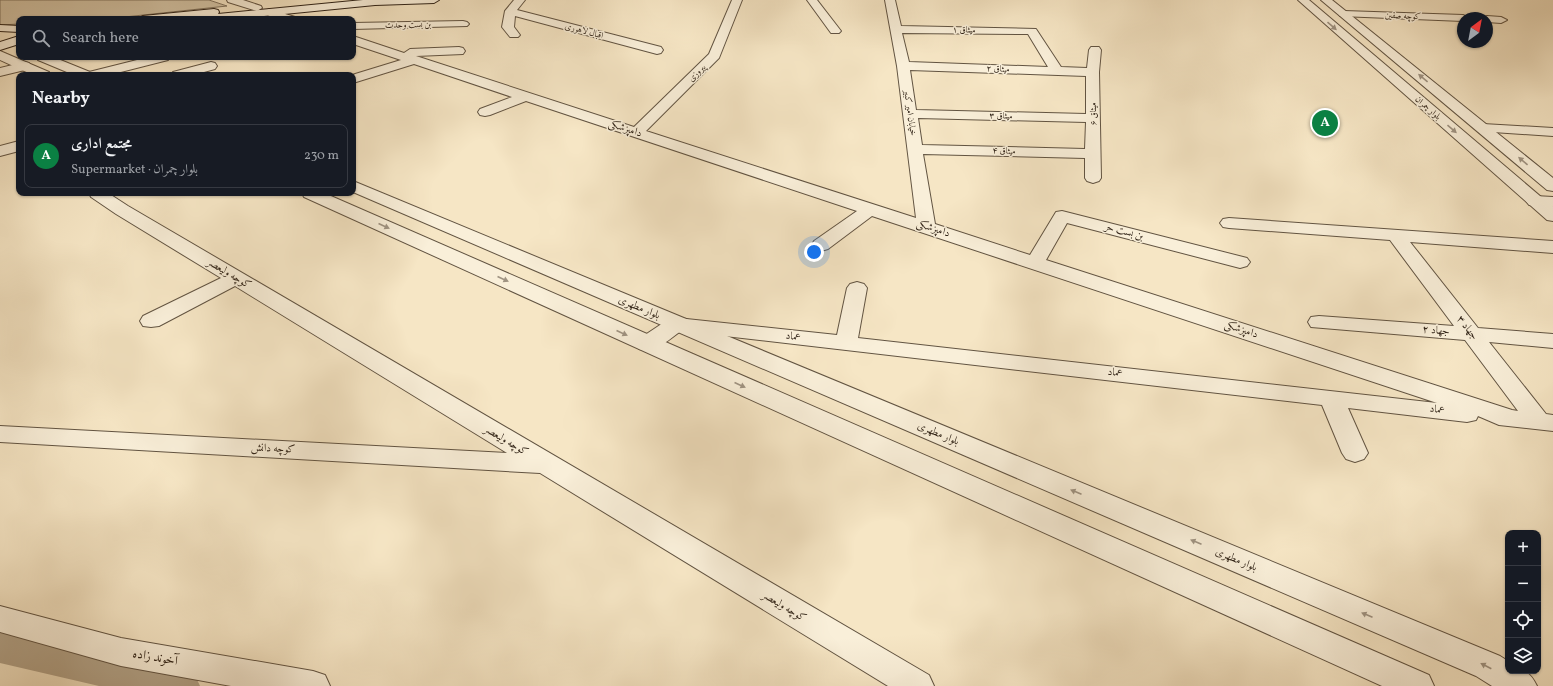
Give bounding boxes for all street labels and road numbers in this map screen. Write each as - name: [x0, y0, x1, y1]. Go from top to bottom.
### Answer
- street label: کوچه صفین: [1385, 9, 1421, 23]
- street label: بن بست وحدت: [385, 18, 432, 32]
- street label: اقبال لاهوری: [563, 20, 605, 42]
- street label: میثاق ۱: [952, 23, 976, 37]
- street label: پیروزی: [685, 60, 710, 85]
- street label: میثاق ۲: [986, 62, 1010, 76]
- street label: خیابان امیر کبیر: [900, 88, 920, 137]
- street label: بلوار چمران: [1412, 93, 1444, 123]
- street label: میثاق ۶: [1087, 102, 1100, 126]
- street label: میثاق ۳: [989, 109, 1013, 123]
- street label: دامپزشکی: [606, 117, 644, 141]
- street label: میثاق ۴: [992, 144, 1016, 158]
- street label: دامپزشکی: [914, 217, 952, 241]
- street label: بن بست حر: [1102, 219, 1145, 244]
- street label: کوچه ولیعصر: [203, 254, 254, 293]
- street label: بلوار مطهری: [616, 292, 662, 324]
- street label: جهاد ۳: [1453, 313, 1481, 343]
- street label: دامپزشکی: [1222, 318, 1260, 342]
- street label: جهاد ۲: [1422, 322, 1450, 340]
- street label: عماد: [785, 329, 801, 345]
- street label: عماد: [1107, 365, 1123, 381]
- street label: عماد: [1429, 402, 1445, 418]
- street label: بلوار مطهری: [915, 418, 961, 450]
- street label: کوچه ولیعصر: [480, 421, 531, 460]
- street label: کوچه دانش: [250, 440, 296, 458]
- street label: بلوار مطهری: [1213, 544, 1259, 576]
- street label: کوچه ولیعصر: [758, 587, 809, 626]
- street label: آخوند زاده: [131, 645, 180, 671]

